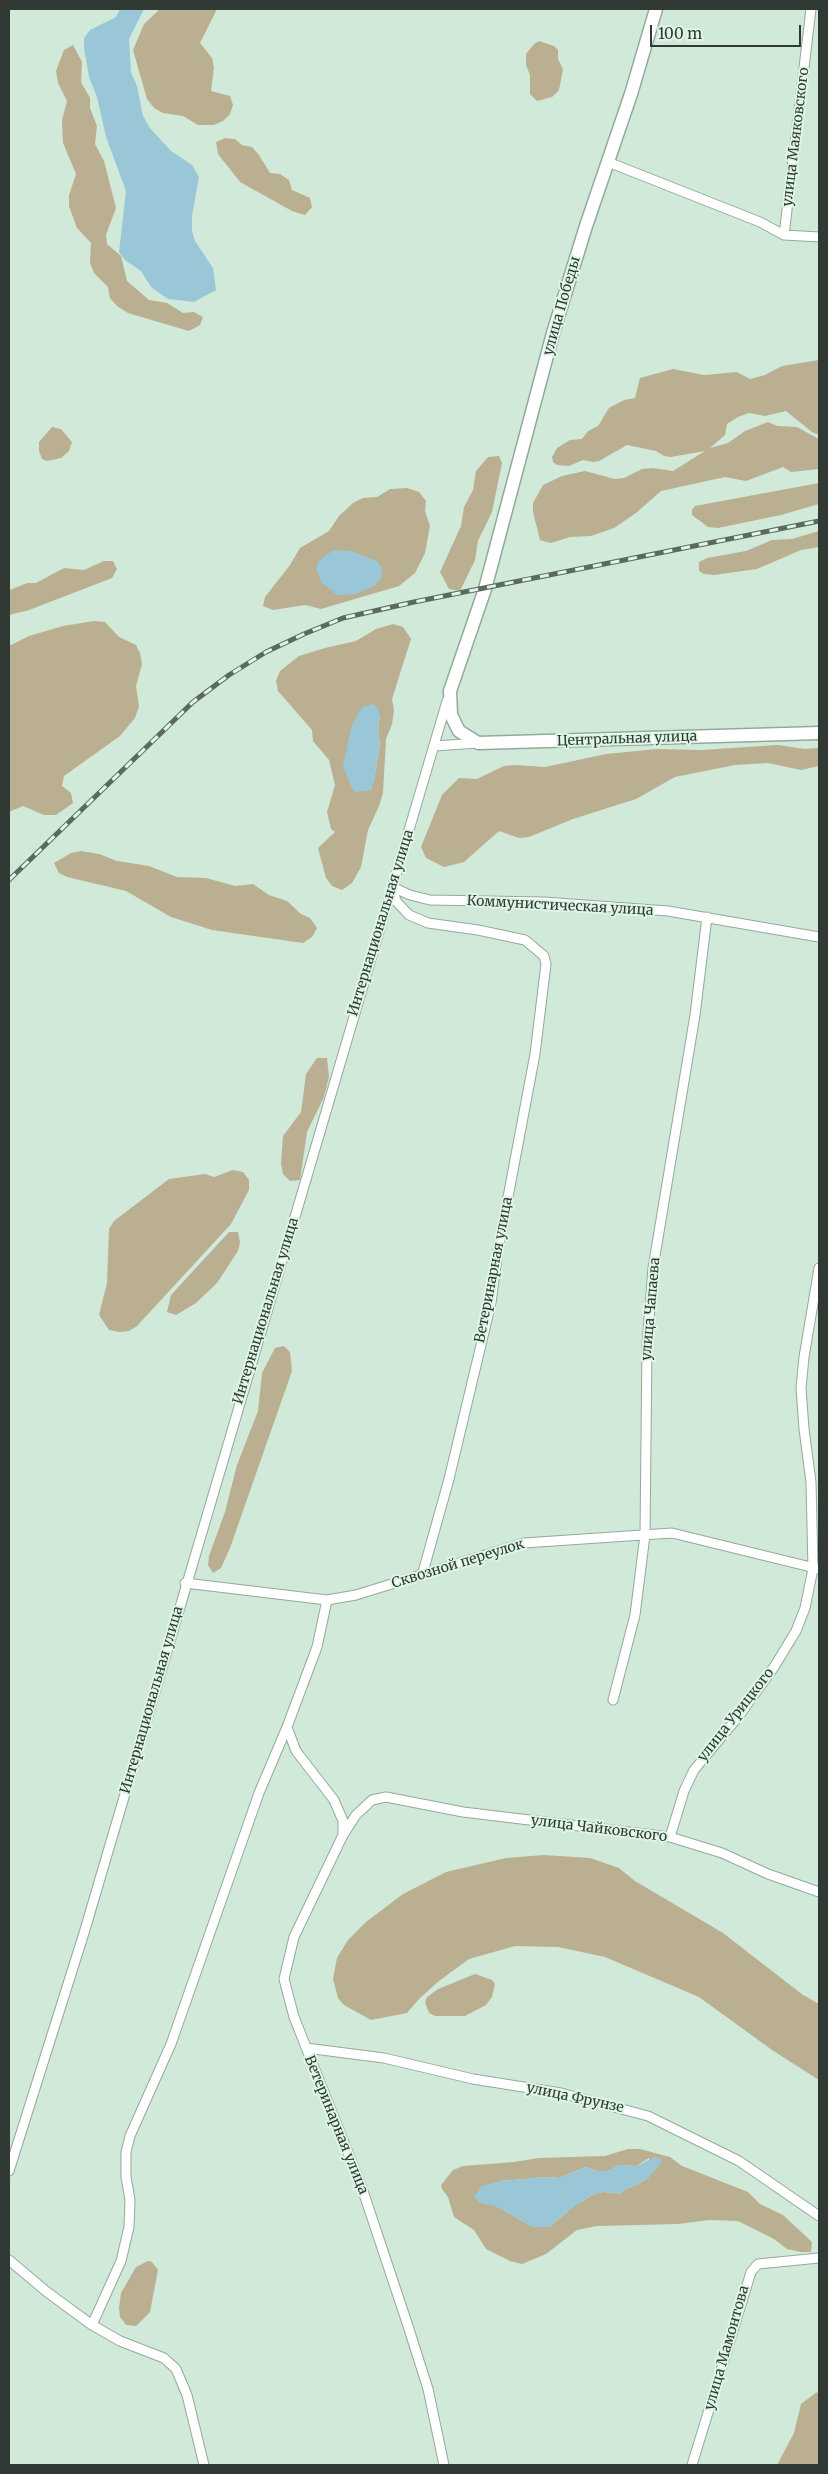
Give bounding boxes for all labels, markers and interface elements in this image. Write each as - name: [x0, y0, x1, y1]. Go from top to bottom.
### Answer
- scale bar: [653, 15, 804, 47]
- text: 100 m: [658, 24, 702, 43]
- street label: улица Маяковского: [779, 66, 813, 208]
- street label: улица Победы: [540, 255, 584, 357]
- street label: Центральная улица: [557, 728, 697, 750]
- street label: Интернациональная улица: [345, 828, 417, 1018]
- street label: Коммунистическая улица: [466, 893, 654, 919]
- street label: Ветеринарная улица: [472, 1196, 516, 1344]
- street label: Интернациональная улица: [230, 1216, 302, 1406]
- street label: улица Чапаева: [638, 1257, 664, 1361]
- street label: Сквозной переулок: [390, 1536, 526, 1592]
- street label: Интернациональная улица: [117, 1604, 187, 1796]
- street label: улица Урицкого: [694, 1665, 778, 1765]
- street label: улица Чайковского: [530, 1812, 668, 1846]
- street label: Ветеринарная улица: [300, 2053, 372, 2197]
- street label: улица Фрунзе: [525, 2079, 625, 2117]
- street label: улица Мамонтова: [701, 2284, 753, 2412]

